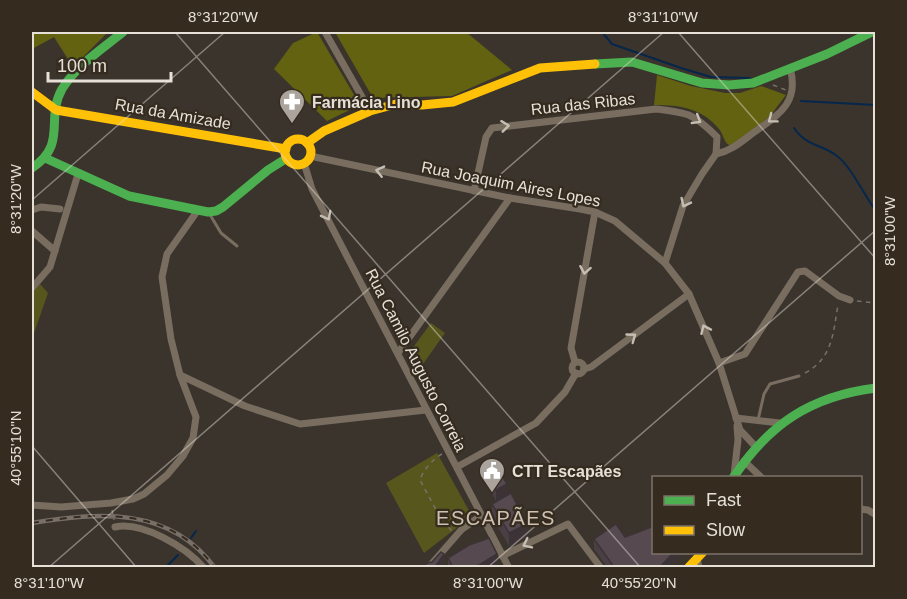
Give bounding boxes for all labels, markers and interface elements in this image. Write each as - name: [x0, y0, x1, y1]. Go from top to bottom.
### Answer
- text: 8°31'20"W: [188, 8, 259, 25]
- text: 8°31'10"W: [628, 8, 699, 25]
- scale bar: [48, 45, 171, 83]
- text: 100 m: [57, 56, 107, 76]
- pharmacy icon: Farmácia Lino: [277, 87, 307, 125]
- street label: Rua das Ribas: [530, 90, 636, 118]
- place label: Farmácia Lino: [312, 94, 421, 111]
- street label: Rua da Amizade: [114, 95, 232, 133]
- one-way arrow: [768, 111, 779, 122]
- one-way arrow: [691, 112, 701, 124]
- one-way arrow: [501, 121, 510, 133]
- street label: Rua Joaquim Aires Lopes: [420, 158, 602, 210]
- text: 8°31'20"W: [7, 163, 24, 234]
- one-way arrow: [375, 166, 385, 179]
- text: 8°31'00"W: [881, 195, 898, 266]
- one-way arrow: [681, 197, 693, 208]
- one-way arrow: [320, 210, 331, 221]
- one-way arrow: [579, 265, 592, 275]
- street label: Rua Camilo Augusto Correia: [362, 266, 470, 454]
- one-way arrow: [701, 324, 713, 335]
- one-way arrow: [626, 333, 637, 344]
- text: 40°55'10"N: [7, 410, 24, 486]
- public building icon: CTT Escapães: [477, 456, 507, 494]
- place label: CTT Escapães: [512, 463, 621, 480]
- legend: [652, 476, 862, 554]
- text: Fast: [706, 490, 741, 510]
- district label: ESCAPÃES: [436, 506, 556, 529]
- text: Slow: [706, 520, 746, 540]
- one-way arrow: [522, 536, 533, 548]
- text: 8°31'10"W: [14, 574, 85, 591]
- text: 8°31'00"W: [453, 574, 524, 591]
- text: 40°55'20"N: [601, 574, 677, 591]

